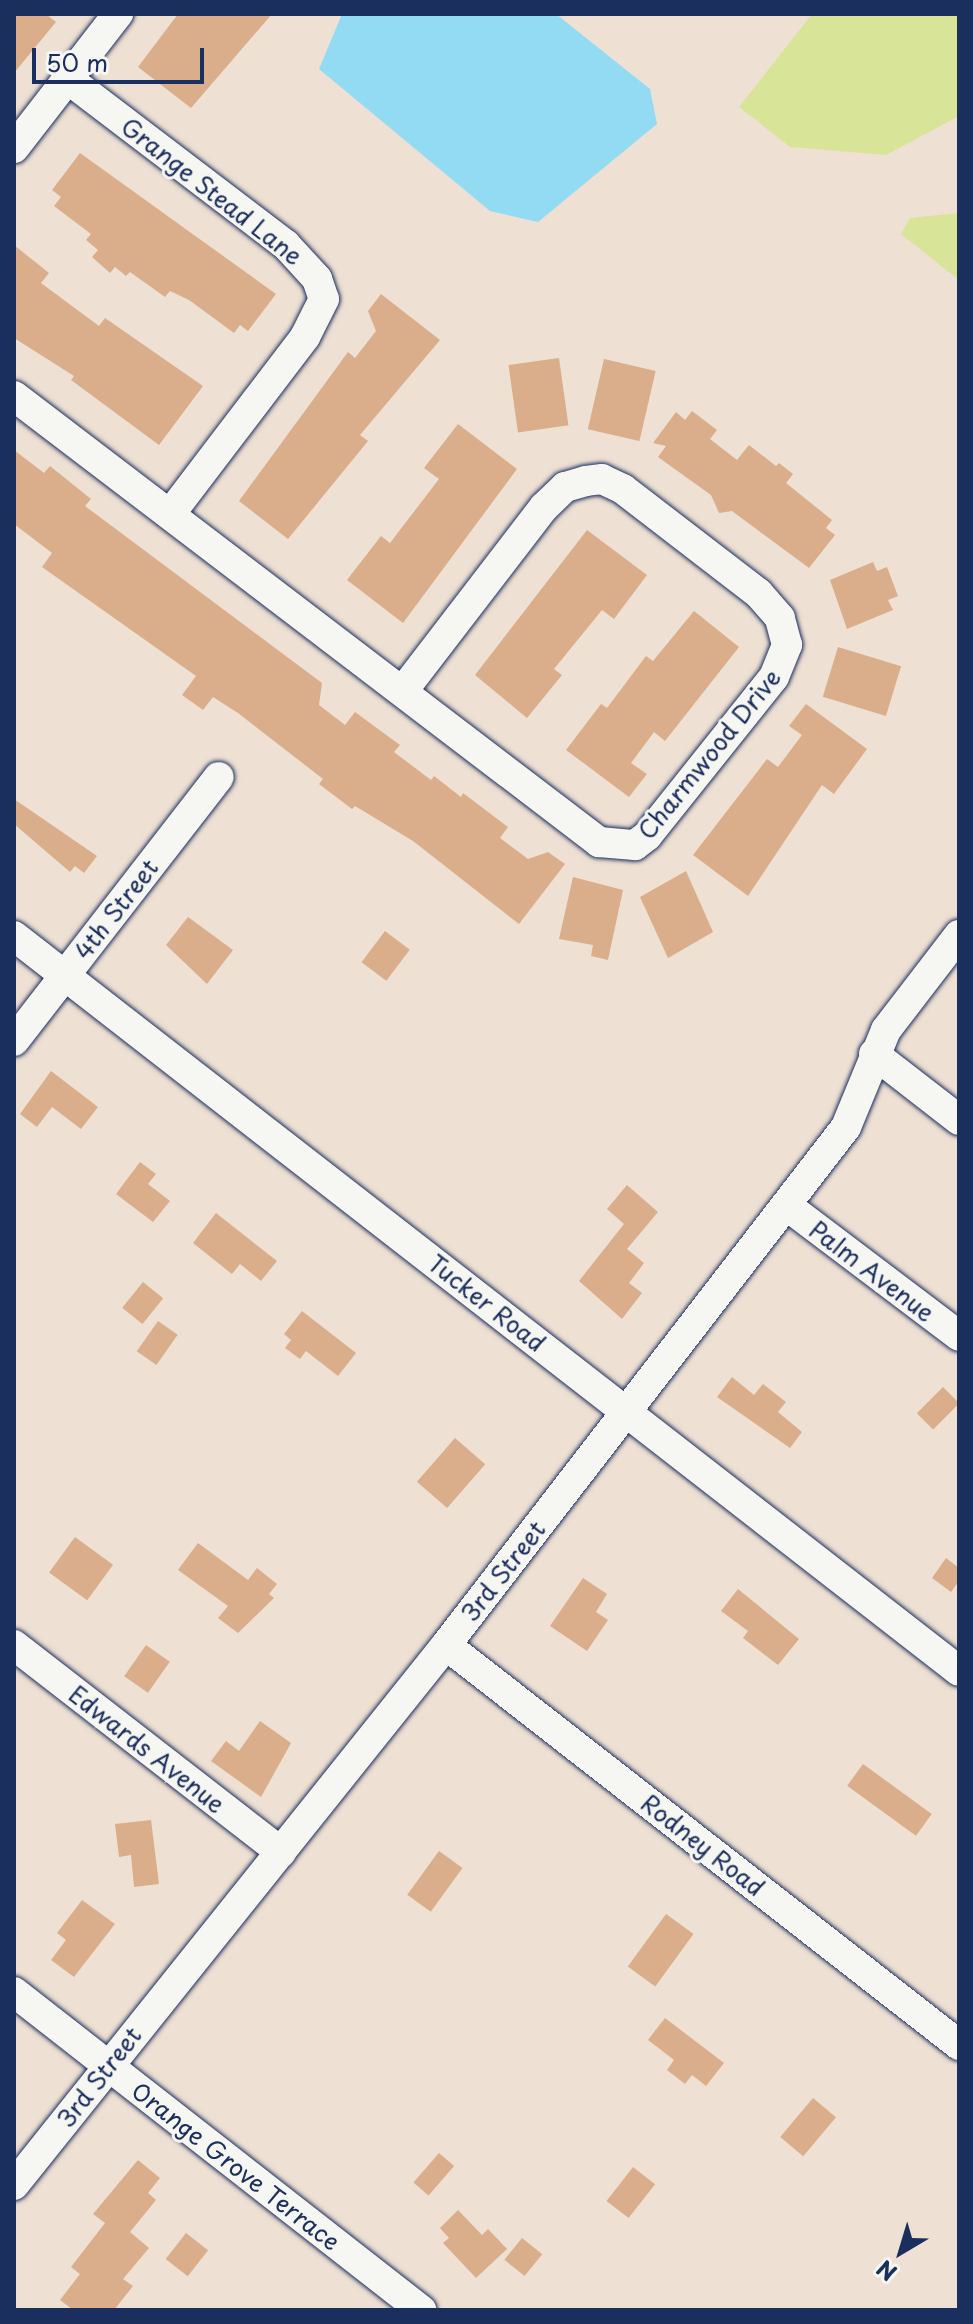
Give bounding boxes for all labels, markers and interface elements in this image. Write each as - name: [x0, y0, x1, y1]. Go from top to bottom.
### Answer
- scale bar: [36, 32, 208, 82]
- text: 50 m: [46, 44, 108, 80]
- street label: Grange Stead Lane: [116, 111, 308, 271]
- street label: Charmwood Drive: [632, 663, 786, 845]
- street label: 4th Street: [68, 853, 164, 965]
- street label: Palm Avenue: [805, 1215, 939, 1327]
- street label: Tucker Road: [422, 1248, 552, 1358]
- street label: 3rd Street: [455, 1515, 551, 1627]
- street label: Edwards Avenue: [64, 1680, 230, 1818]
- street label: Rodney Road: [635, 1787, 771, 1903]
- street label: 3rd Street: [51, 2021, 147, 2133]
- street label: Orange Grove Terrace: [126, 2076, 346, 2256]
- north arrow: [861, 2212, 941, 2292]
- text: N: [869, 2253, 903, 2290]

